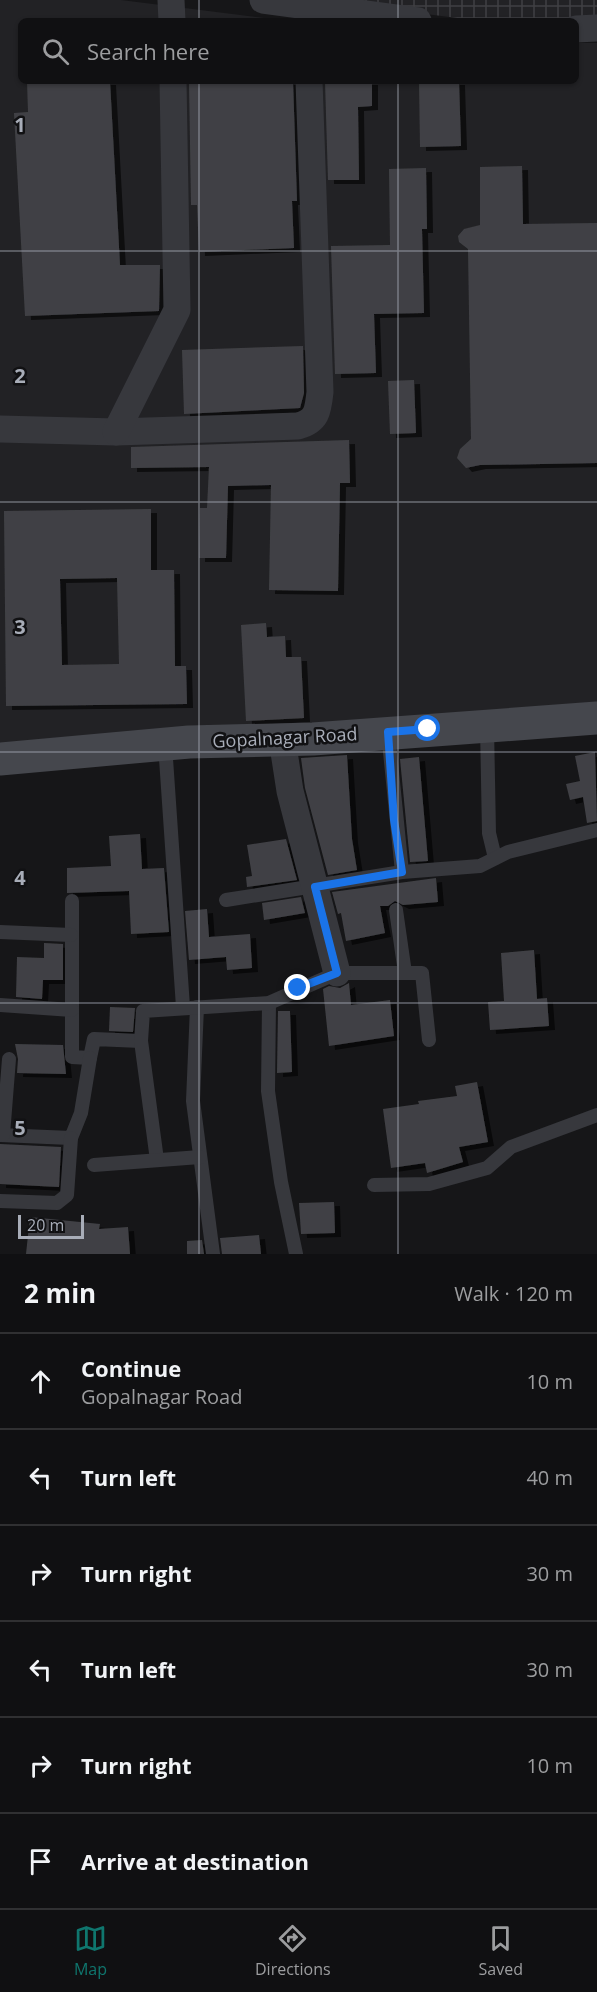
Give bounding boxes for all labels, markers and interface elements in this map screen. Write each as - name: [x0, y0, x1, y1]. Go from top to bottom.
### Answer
- search box: [18, 18, 579, 84]
- icon: search: [39, 35, 72, 68]
- text: Search here: [87, 36, 210, 66]
- text: 1: [14, 111, 26, 138]
- text: 2: [14, 362, 26, 389]
- text: 3: [14, 613, 26, 640]
- route start: [414, 715, 440, 741]
- street label: Gopalnagar Road: [212, 721, 358, 753]
- text: 4: [14, 864, 26, 891]
- route end: [284, 974, 310, 1000]
- text: 5: [14, 1114, 26, 1141]
- scale bar: [18, 1212, 84, 1240]
- text: 20 m: [27, 1214, 64, 1236]
- text: 2 min: [24, 1275, 96, 1311]
- text: Walk · 120 m: [454, 1280, 573, 1307]
- text: Continue: [81, 1353, 181, 1383]
- icon: ahead: [24, 1365, 57, 1398]
- text: 10 m: [526, 1368, 573, 1395]
- text: Gopalnagar Road: [81, 1383, 242, 1410]
- icon: left: [24, 1461, 57, 1494]
- text: Turn left: [81, 1462, 176, 1492]
- text: 40 m: [526, 1464, 573, 1491]
- icon: right: [24, 1557, 57, 1590]
- text: Turn right: [81, 1558, 192, 1588]
- text: 30 m: [526, 1560, 573, 1587]
- icon: left: [24, 1653, 57, 1686]
- text: Turn left: [81, 1654, 176, 1684]
- text: 30 m: [526, 1656, 573, 1683]
- icon: right: [24, 1749, 57, 1782]
- text: Turn right: [81, 1750, 192, 1780]
- text: 10 m: [526, 1752, 573, 1779]
- icon: arrive: [24, 1845, 57, 1878]
- text: Arrive at destination: [81, 1846, 309, 1876]
- tab: Map: [74, 1922, 107, 1980]
- tab: Directions: [255, 1922, 331, 1980]
- tab: Saved: [479, 1922, 523, 1980]

